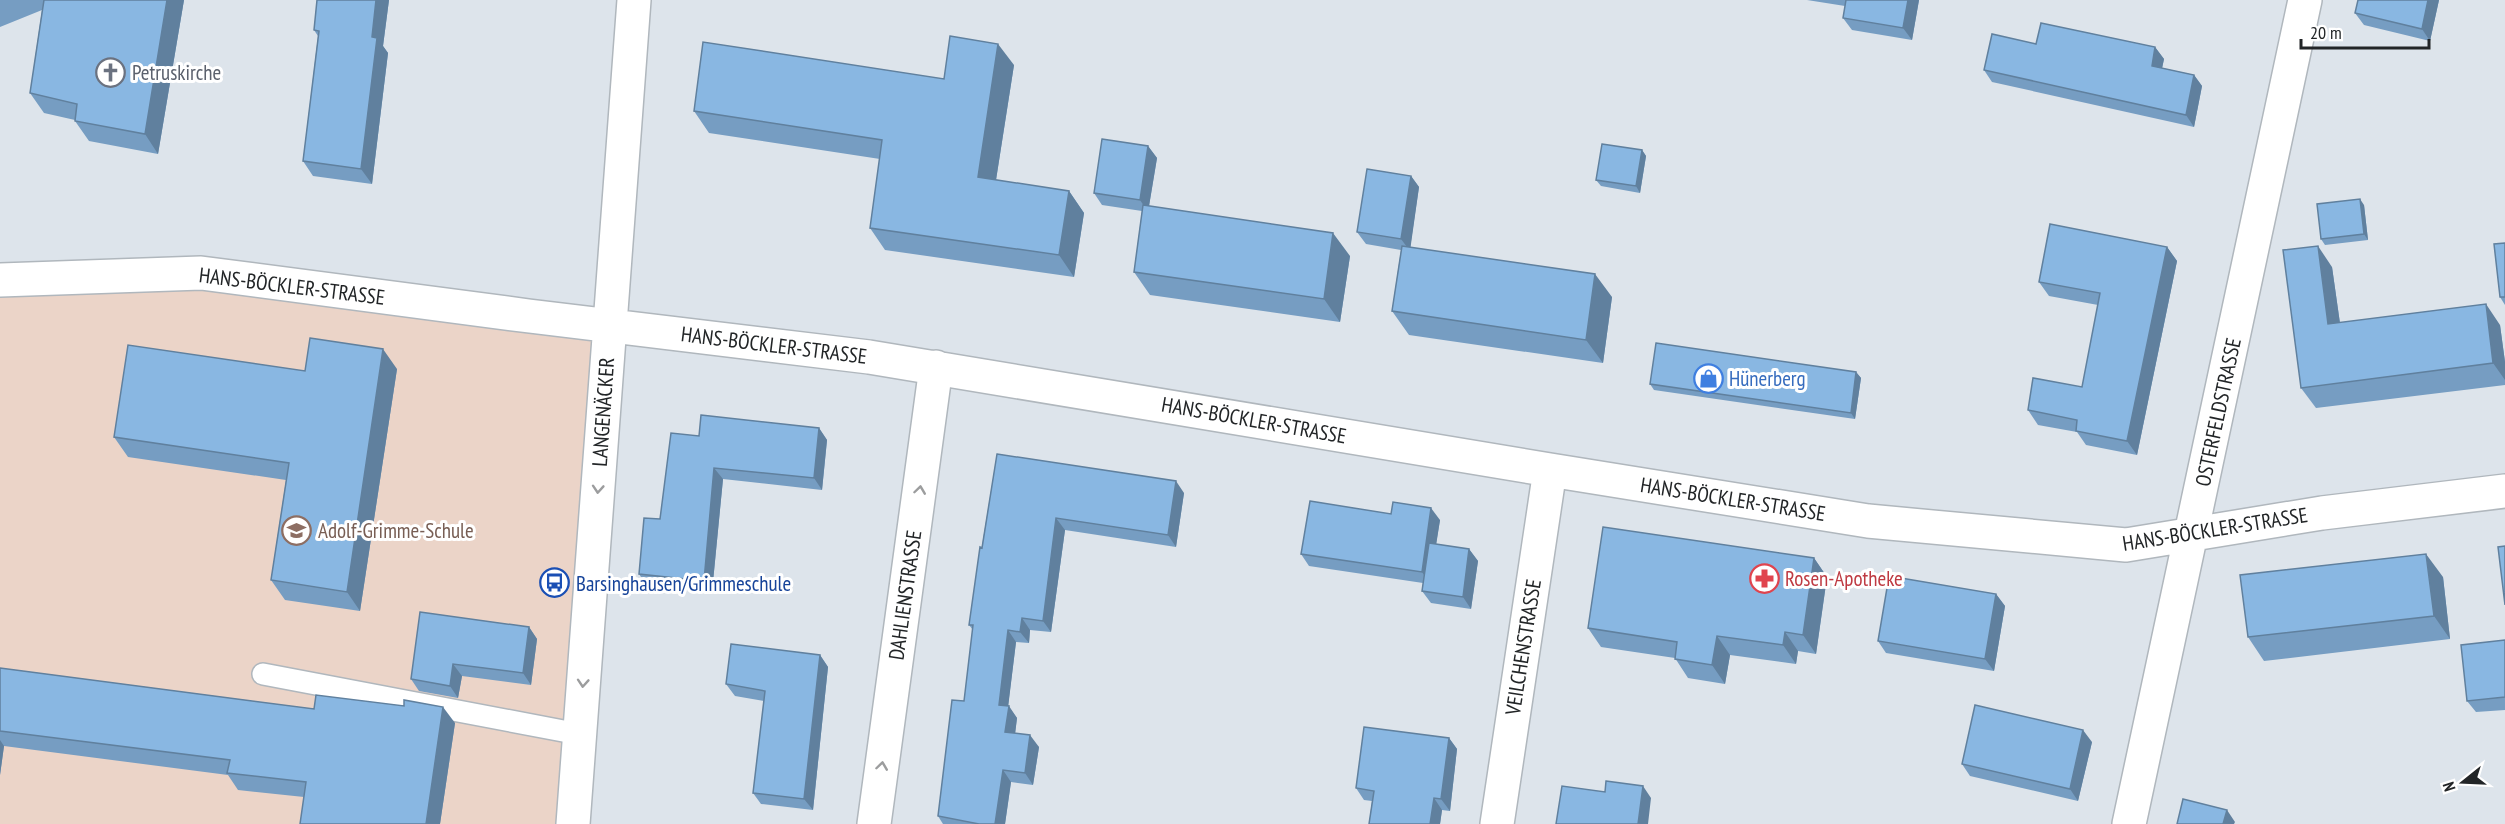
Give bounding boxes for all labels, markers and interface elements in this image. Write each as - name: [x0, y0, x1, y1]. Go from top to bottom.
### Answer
- scale bar: [2301, 12, 2428, 50]
- text: 20 m: [2310, 21, 2342, 44]
- church icon: Petruskirche: [95, 56, 127, 88]
- place label: Petruskirche: [132, 59, 221, 86]
- street label: HANS-BÖCKLER-STRASSE: [197, 261, 387, 311]
- street label: HANS-BÖCKLER-STRASSE: [679, 320, 869, 370]
- street label: OSTERFELDSTRASSE: [2189, 335, 2247, 489]
- street label: LANGENÄCKER: [586, 357, 620, 467]
- shop icon: Hünerberg: [1692, 362, 1724, 394]
- place label: Hünerberg: [1729, 365, 1806, 392]
- street label: HANS-BÖCKLER-STRASSE: [1160, 390, 1348, 450]
- street label: HANS-BÖCKLER-STRASSE: [1638, 471, 1828, 527]
- one-way arrow: [591, 484, 604, 493]
- one-way arrow: [913, 485, 925, 494]
- street label: HANS-BÖCKLER-STRASSE: [2120, 501, 2310, 557]
- school or university icon: Adolf-Grimme-Schule: [281, 514, 313, 546]
- place label: Adolf-Grimme-Schule: [318, 517, 474, 544]
- street label: DAHLIENSTRASSE: [883, 528, 927, 662]
- pharmacy icon: Rosen-Apotheke: [1748, 562, 1780, 594]
- place label: Rosen-Apotheke: [1785, 565, 1903, 592]
- bus stop icon: Barsinghausen/Grimmeschule: [539, 567, 571, 599]
- place label: Barsinghausen/Grimmeschule: [576, 570, 791, 597]
- street label: VEILCHENSTRASSE: [1499, 577, 1547, 718]
- one-way arrow: [577, 679, 590, 688]
- north arrow: [2433, 752, 2493, 812]
- one-way arrow: [876, 761, 888, 771]
- text: N: [2438, 779, 2460, 794]

